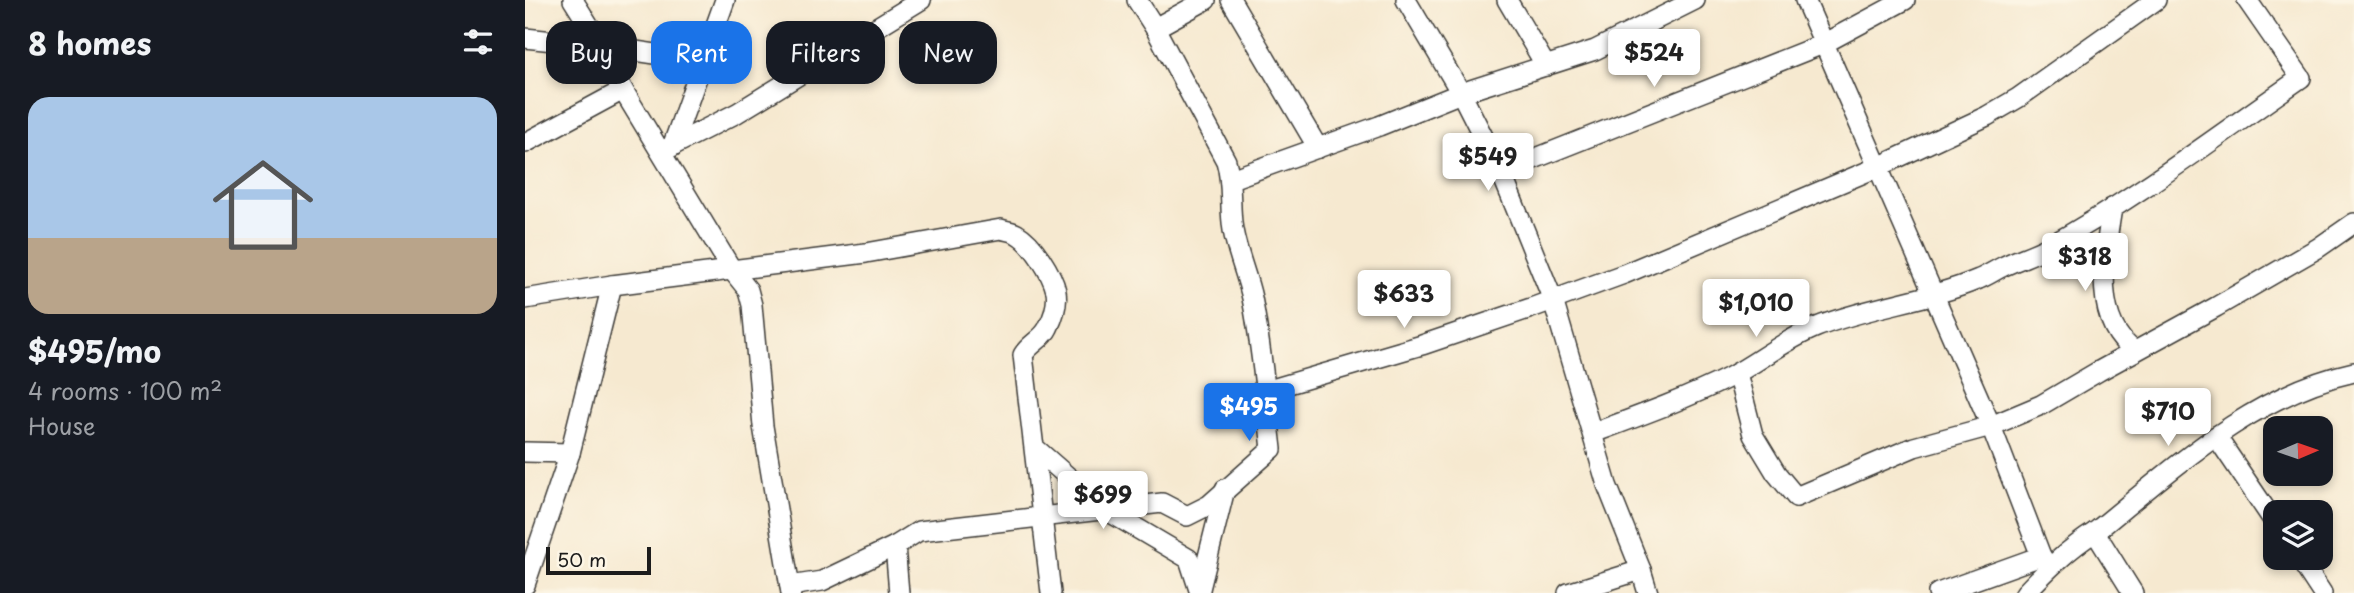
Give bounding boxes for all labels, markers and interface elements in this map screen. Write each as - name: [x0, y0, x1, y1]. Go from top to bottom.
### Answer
- text: 8 homes: [28, 20, 151, 65]
- chip: Buy: [546, 21, 637, 84]
- chip: Rent: [651, 21, 752, 84]
- chip: Filters: [766, 21, 885, 84]
- chip: New: [899, 21, 997, 84]
- icon: filters: [459, 23, 497, 61]
- pin: $524: [1613, 29, 1695, 89]
- text: $524: [1624, 34, 1684, 69]
- pin: $549: [1447, 134, 1529, 193]
- text: $549: [1459, 138, 1517, 173]
- icon: home: [200, 142, 326, 268]
- pin: $318: [2044, 233, 2126, 293]
- text: $318: [2058, 238, 2112, 273]
- pin: $633: [1363, 270, 1445, 330]
- text: $633: [1374, 275, 1434, 310]
- pin: $1,010: [1699, 280, 1813, 339]
- text: $1,010: [1718, 284, 1794, 319]
- text: $495/mo: [28, 328, 161, 373]
- text: 4 rooms · 100 m²: [28, 373, 222, 408]
- pin: $495: [1208, 384, 1290, 443]
- text: $495: [1220, 388, 1278, 423]
- pin: $710: [2127, 388, 2209, 448]
- text: $710: [2141, 393, 2195, 428]
- text: House: [28, 408, 95, 443]
- north arrow: [2263, 416, 2333, 486]
- map controls: [2263, 416, 2333, 570]
- pin: $699: [1062, 472, 1144, 531]
- text: $699: [1074, 476, 1132, 511]
- button: layers: [2263, 500, 2333, 570]
- scale bar: [546, 544, 651, 576]
- text: 50 m: [557, 545, 606, 573]

